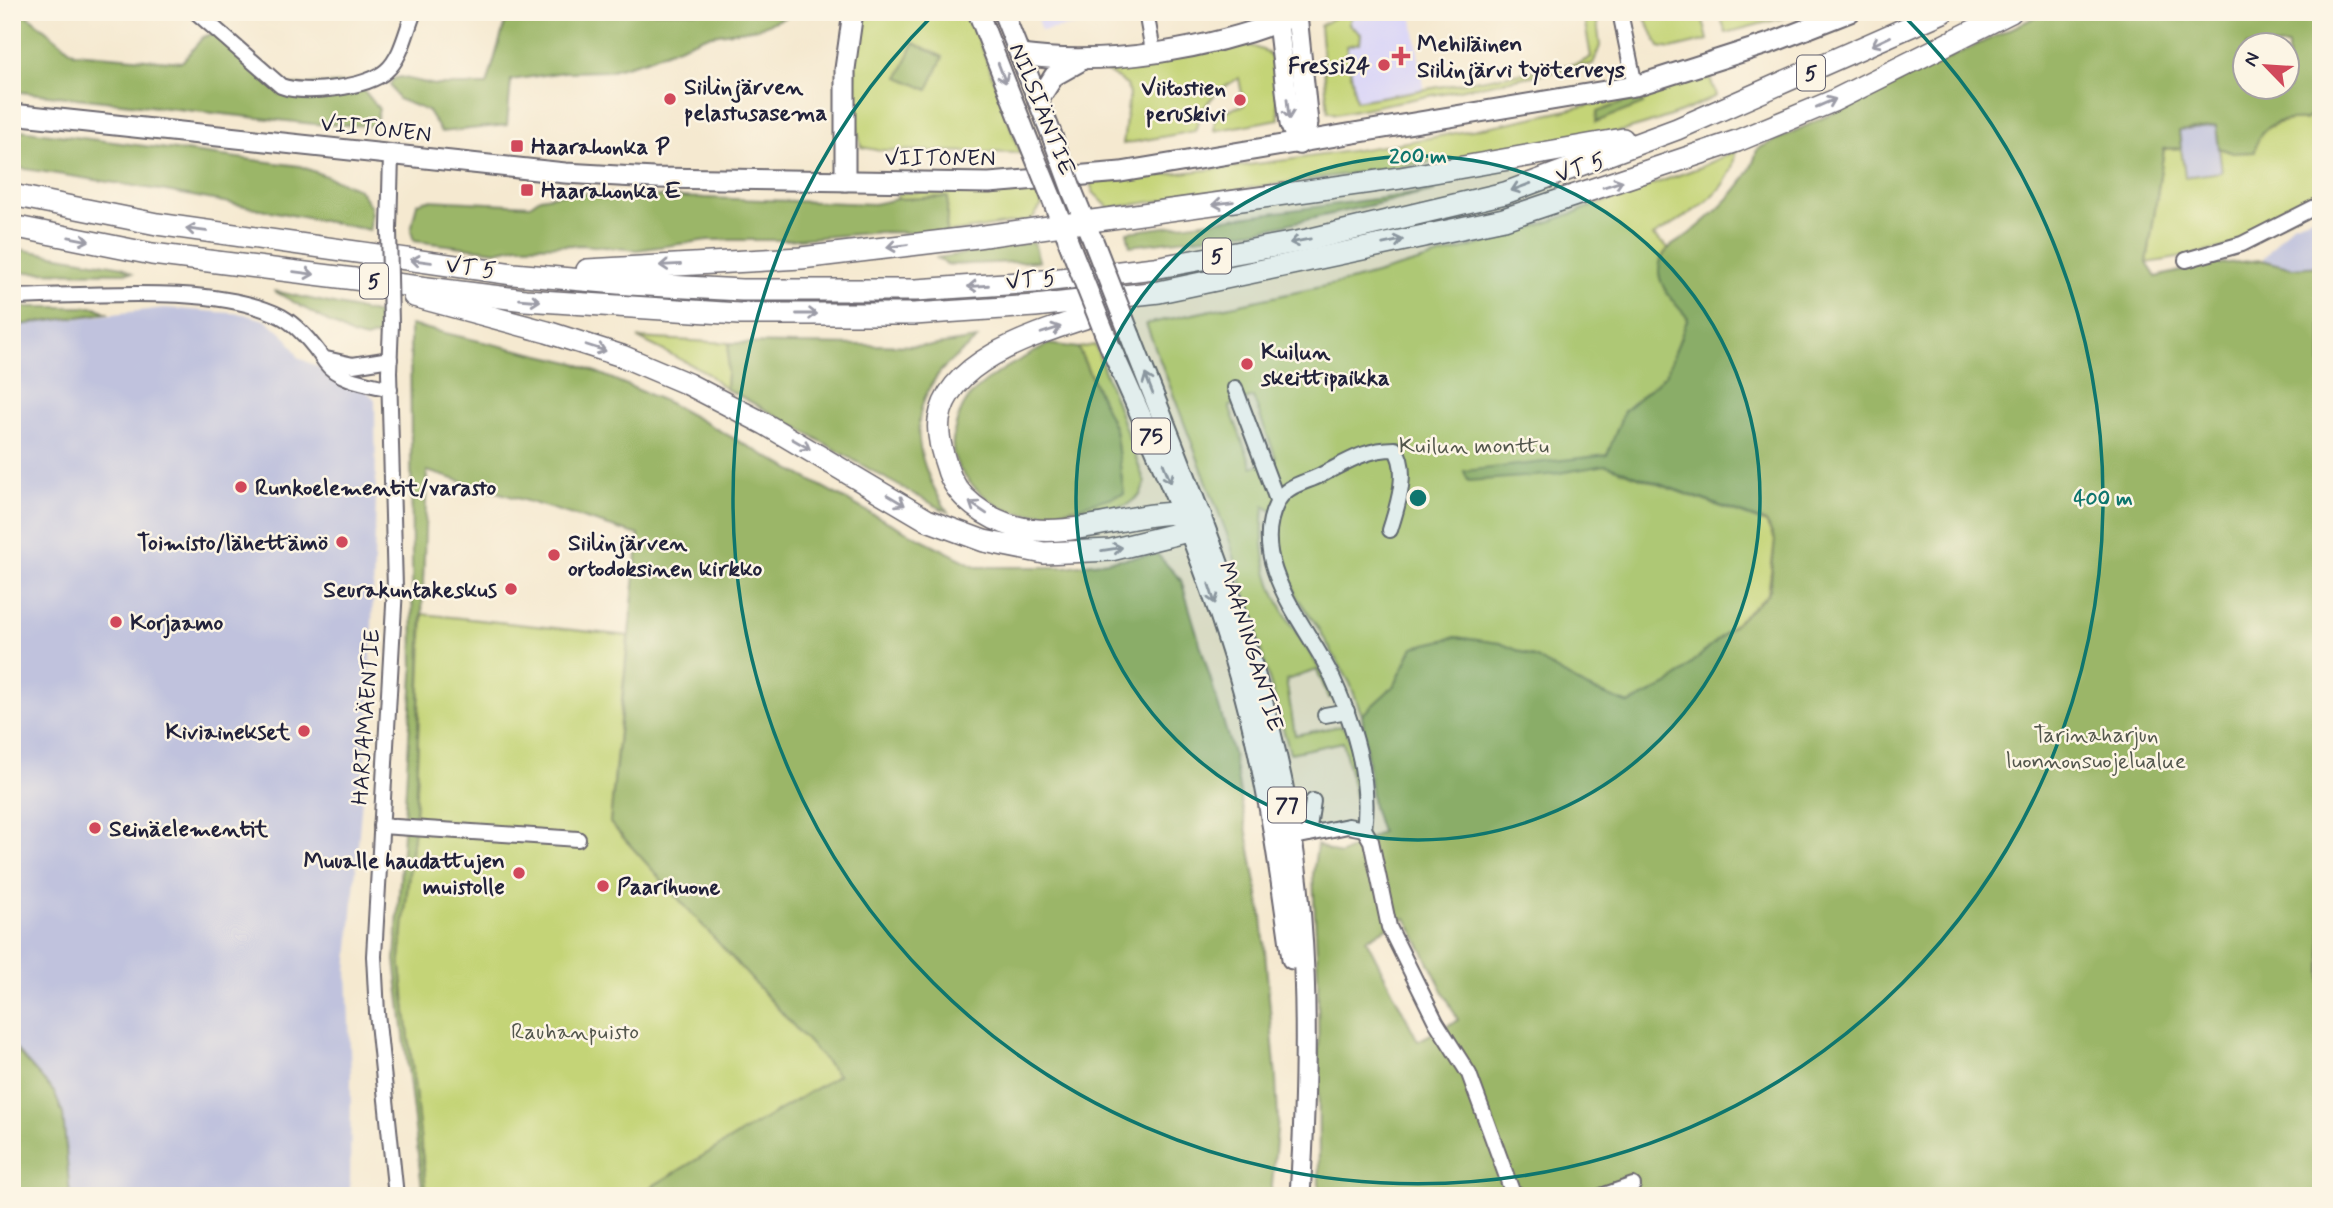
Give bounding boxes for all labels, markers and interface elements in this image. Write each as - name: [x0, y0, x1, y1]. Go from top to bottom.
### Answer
- place label: Mehiläinen Siilinjärvi työterveys: [1417, 30, 1626, 86]
- north arrow: [2232, 32, 2302, 102]
- one-way arrow: [1871, 35, 1892, 48]
- street label: NILSIÄNTIE: [1001, 39, 1081, 180]
- marker: Mehiläinen Siilinjärvi työterveys: [1391, 46, 1411, 66]
- text: N: [2238, 48, 2266, 70]
- place label: Fressi24: [1288, 52, 1370, 82]
- road number: 5: [1797, 56, 1825, 90]
- marker: Fressi24: [1376, 57, 1392, 73]
- one-way arrow: [997, 62, 1010, 84]
- place label: Siilinjärven pelastusasema: [684, 73, 828, 129]
- place label: Viitostien peruskivi: [1141, 74, 1226, 130]
- marker: Siilinjärven pelastusasema: [662, 91, 678, 107]
- marker: Viitostien peruskivi: [1232, 92, 1248, 108]
- one-way arrow: [1814, 96, 1836, 109]
- one-way arrow: [1282, 97, 1295, 120]
- street label: VIITONEN: [319, 109, 433, 151]
- place label: Haarahonka P: [531, 133, 671, 163]
- marker: Haarahonka P: [509, 138, 525, 154]
- text: 200 m: [1389, 143, 1447, 171]
- street label: VIITONEN: [884, 144, 996, 174]
- street label: VT 5: [1552, 147, 1609, 191]
- one-way arrow: [1601, 176, 1623, 189]
- place label: Haarahonka E: [541, 177, 682, 207]
- marker: Haarahonka E: [519, 182, 535, 198]
- one-way arrow: [1511, 182, 1533, 195]
- one-way arrow: [1212, 196, 1235, 209]
- one-way arrow: [185, 223, 208, 236]
- one-way arrow: [67, 233, 90, 247]
- one-way arrow: [1289, 235, 1312, 248]
- one-way arrow: [1381, 235, 1404, 249]
- road number: 5: [1203, 238, 1231, 274]
- one-way arrow: [886, 240, 908, 253]
- street label: VT 5: [444, 251, 498, 287]
- one-way arrow: [410, 254, 433, 267]
- one-way arrow: [659, 259, 682, 272]
- road number: 5: [360, 264, 388, 298]
- street label: VT 5: [1005, 264, 1058, 298]
- one-way arrow: [292, 266, 315, 279]
- one-way arrow: [968, 280, 990, 293]
- one-way arrow: [518, 294, 541, 307]
- one-way arrow: [796, 307, 819, 321]
- one-way arrow: [1040, 323, 1062, 336]
- place label: Kuilun skeittipaikka: [1260, 338, 1390, 394]
- one-way arrow: [584, 342, 606, 355]
- marker: Kuilun skeittipaikka: [1239, 356, 1255, 372]
- one-way arrow: [1142, 374, 1154, 395]
- road number: 75: [1132, 418, 1170, 453]
- park label: Kuilun monttu: [1399, 432, 1549, 462]
- one-way arrow: [790, 438, 811, 451]
- one-way arrow: [1161, 462, 1174, 483]
- place label: Runkoelementit/varasto: [255, 474, 497, 504]
- marker: Runkoelementit/varasto: [233, 479, 249, 495]
- text: 400 m: [2073, 485, 2133, 513]
- centre of rings: [1406, 486, 1430, 510]
- one-way arrow: [885, 494, 905, 508]
- one-way arrow: [969, 501, 989, 515]
- place label: Toimisto/lähettämö: [137, 529, 328, 559]
- place label: Siilinjärven ortodoksinen kirkko: [568, 529, 762, 585]
- marker: Toimisto/lähettämö: [334, 534, 350, 550]
- one-way arrow: [1100, 542, 1123, 555]
- marker: Siilinjärven ortodoksinen kirkko: [546, 547, 562, 563]
- street label: MAANINGANTIE: [1210, 558, 1290, 735]
- place label: Seurakuntakeskus: [323, 576, 497, 606]
- marker: Seurakuntakeskus: [503, 581, 519, 597]
- one-way arrow: [1207, 583, 1219, 605]
- place label: Korjaamo: [130, 609, 224, 639]
- marker: Korjaamo: [108, 614, 124, 630]
- street label: HARJAMÄENTIE: [346, 628, 388, 806]
- place label: Kiviainekset: [166, 718, 290, 748]
- park label: Tarinaharjun luonnonsuojelualue: [2006, 721, 2186, 777]
- marker: Kiviainekset: [296, 723, 312, 739]
- road number: 77: [1268, 788, 1306, 822]
- place label: Seinäelementit: [109, 815, 269, 845]
- marker: Seinäelementit: [87, 820, 103, 836]
- place label: Muualle haudattujen muistolle: [304, 847, 505, 903]
- marker: Muualle haudattujen muistolle: [511, 865, 527, 881]
- place label: Paarihuone: [617, 873, 721, 903]
- marker: Paarihuone: [595, 878, 611, 894]
- park label: Rauhanpuisto: [511, 1018, 639, 1048]

